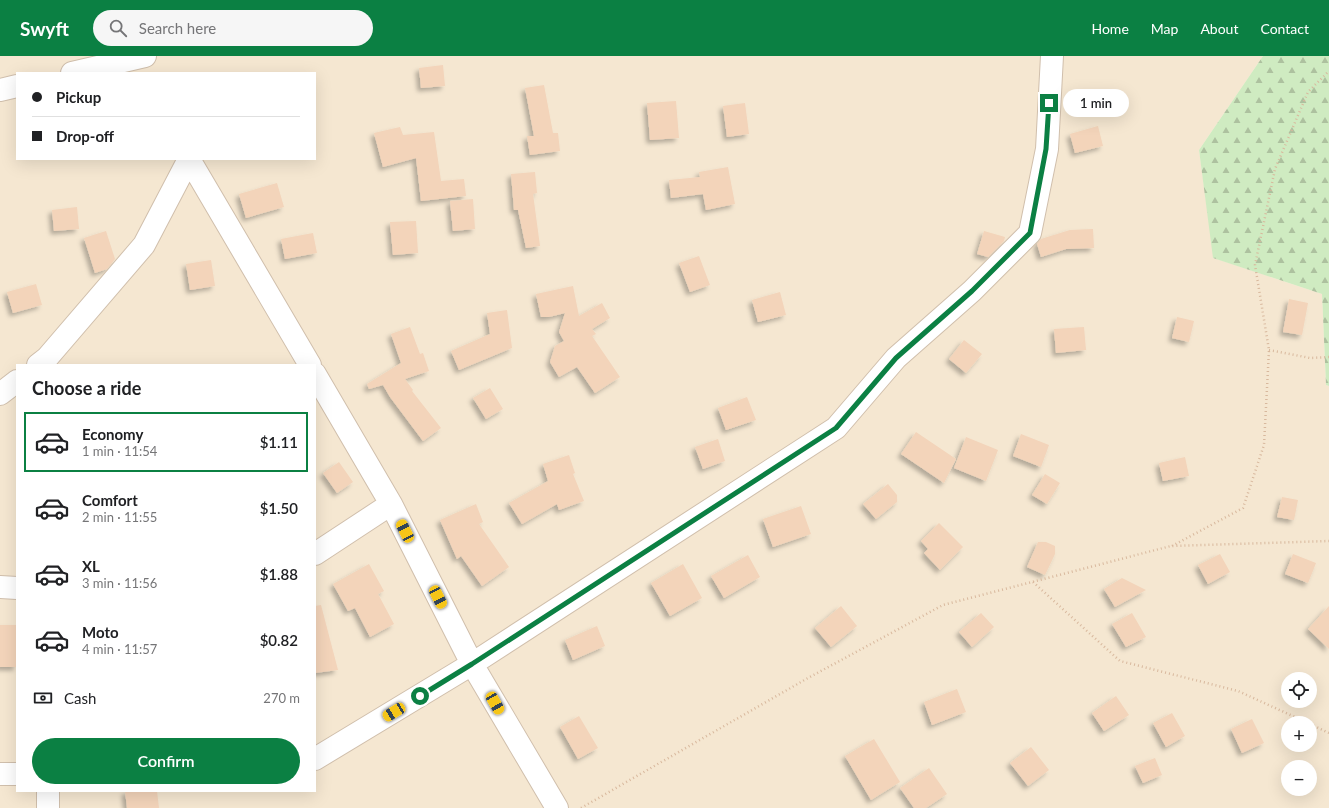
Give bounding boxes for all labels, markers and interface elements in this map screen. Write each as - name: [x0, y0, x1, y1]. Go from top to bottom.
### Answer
- search box: [93, 10, 373, 46]
- text: Swyft: [20, 17, 69, 40]
- icon: search: [107, 17, 129, 39]
- text: Search here: [139, 19, 216, 37]
- text: Home: [1091, 20, 1129, 37]
- text: Map: [1151, 20, 1178, 37]
- text: About: [1200, 20, 1238, 37]
- text: Contact: [1260, 20, 1309, 37]
- text: Pickup: [56, 88, 101, 106]
- callout: 1 min: [1063, 89, 1129, 117]
- route end: [1040, 94, 1058, 112]
- text: 1 min: [1080, 95, 1112, 111]
- text: Drop-off: [56, 127, 114, 145]
- text: Choose a ride: [32, 377, 141, 399]
- icon: car: [34, 424, 70, 460]
- text: Economy: [82, 425, 143, 443]
- text: $1.11: [260, 433, 298, 451]
- text: 1 min · 11:54: [82, 443, 157, 459]
- icon: car: [34, 490, 70, 526]
- text: Comfort: [82, 491, 138, 509]
- text: $1.50: [260, 499, 298, 517]
- text: 2 min · 11:55: [82, 509, 157, 525]
- car: [394, 518, 416, 544]
- icon: car: [34, 556, 70, 592]
- text: XL: [82, 557, 100, 575]
- text: $1.88: [260, 565, 298, 583]
- text: 3 min · 11:56: [82, 575, 157, 591]
- car: [427, 584, 449, 610]
- icon: car: [34, 622, 70, 658]
- text: Moto: [82, 623, 119, 641]
- text: $0.82: [260, 631, 298, 649]
- text: 4 min · 11:57: [82, 641, 157, 657]
- map controls: [1281, 672, 1317, 796]
- button: locate: [1281, 672, 1317, 708]
- icon: cash: [32, 687, 54, 709]
- route start: [411, 687, 429, 705]
- text: Cash: [64, 689, 96, 707]
- text: 270 m: [263, 690, 300, 706]
- car: [484, 690, 506, 716]
- car: [381, 701, 407, 723]
- button: +: [1281, 716, 1317, 752]
- button: Confirm: [32, 738, 300, 784]
- button: −: [1281, 760, 1317, 796]

